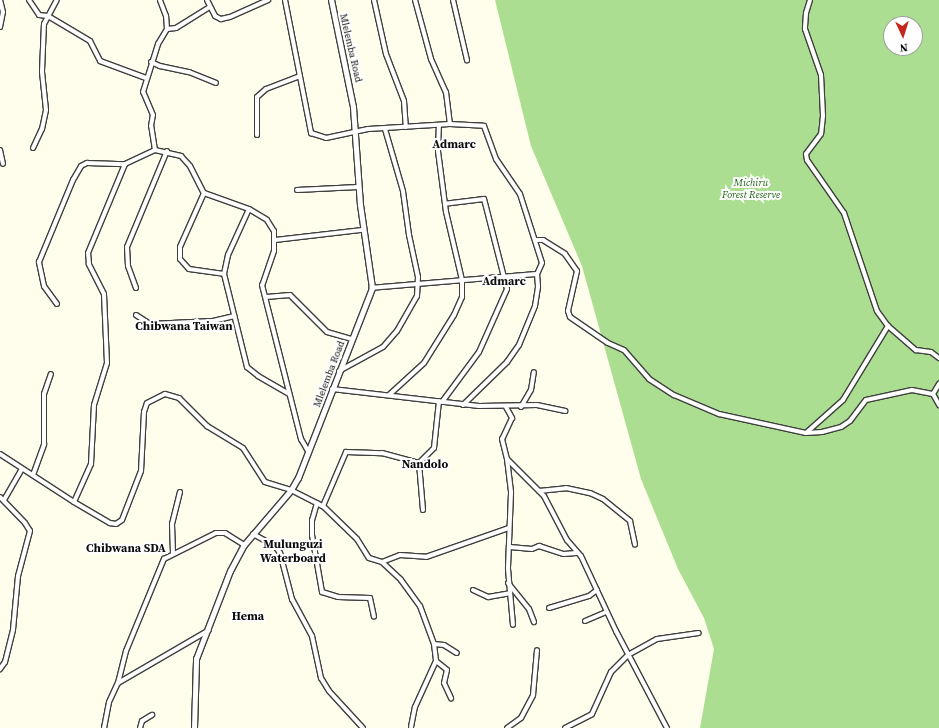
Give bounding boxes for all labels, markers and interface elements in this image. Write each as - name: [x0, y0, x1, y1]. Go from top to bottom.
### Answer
- street label: Mlelemba Road: [337, 13, 365, 83]
- north arrow: [883, 16, 923, 56]
- text: N: [899, 40, 908, 55]
- district label: Admarc: [432, 138, 476, 152]
- park label: Michiru Forest Reserve: [722, 176, 780, 200]
- district label: Admarc: [482, 275, 526, 289]
- district label: Chibwana Taiwan: [135, 320, 233, 334]
- street label: Mlelemba Road: [311, 339, 347, 409]
- district label: Nandolo: [402, 458, 448, 472]
- district label: Mulunguzi Waterboard: [260, 538, 326, 566]
- district label: Chibwana SDA: [86, 542, 166, 556]
- district label: Hema: [232, 610, 264, 624]

